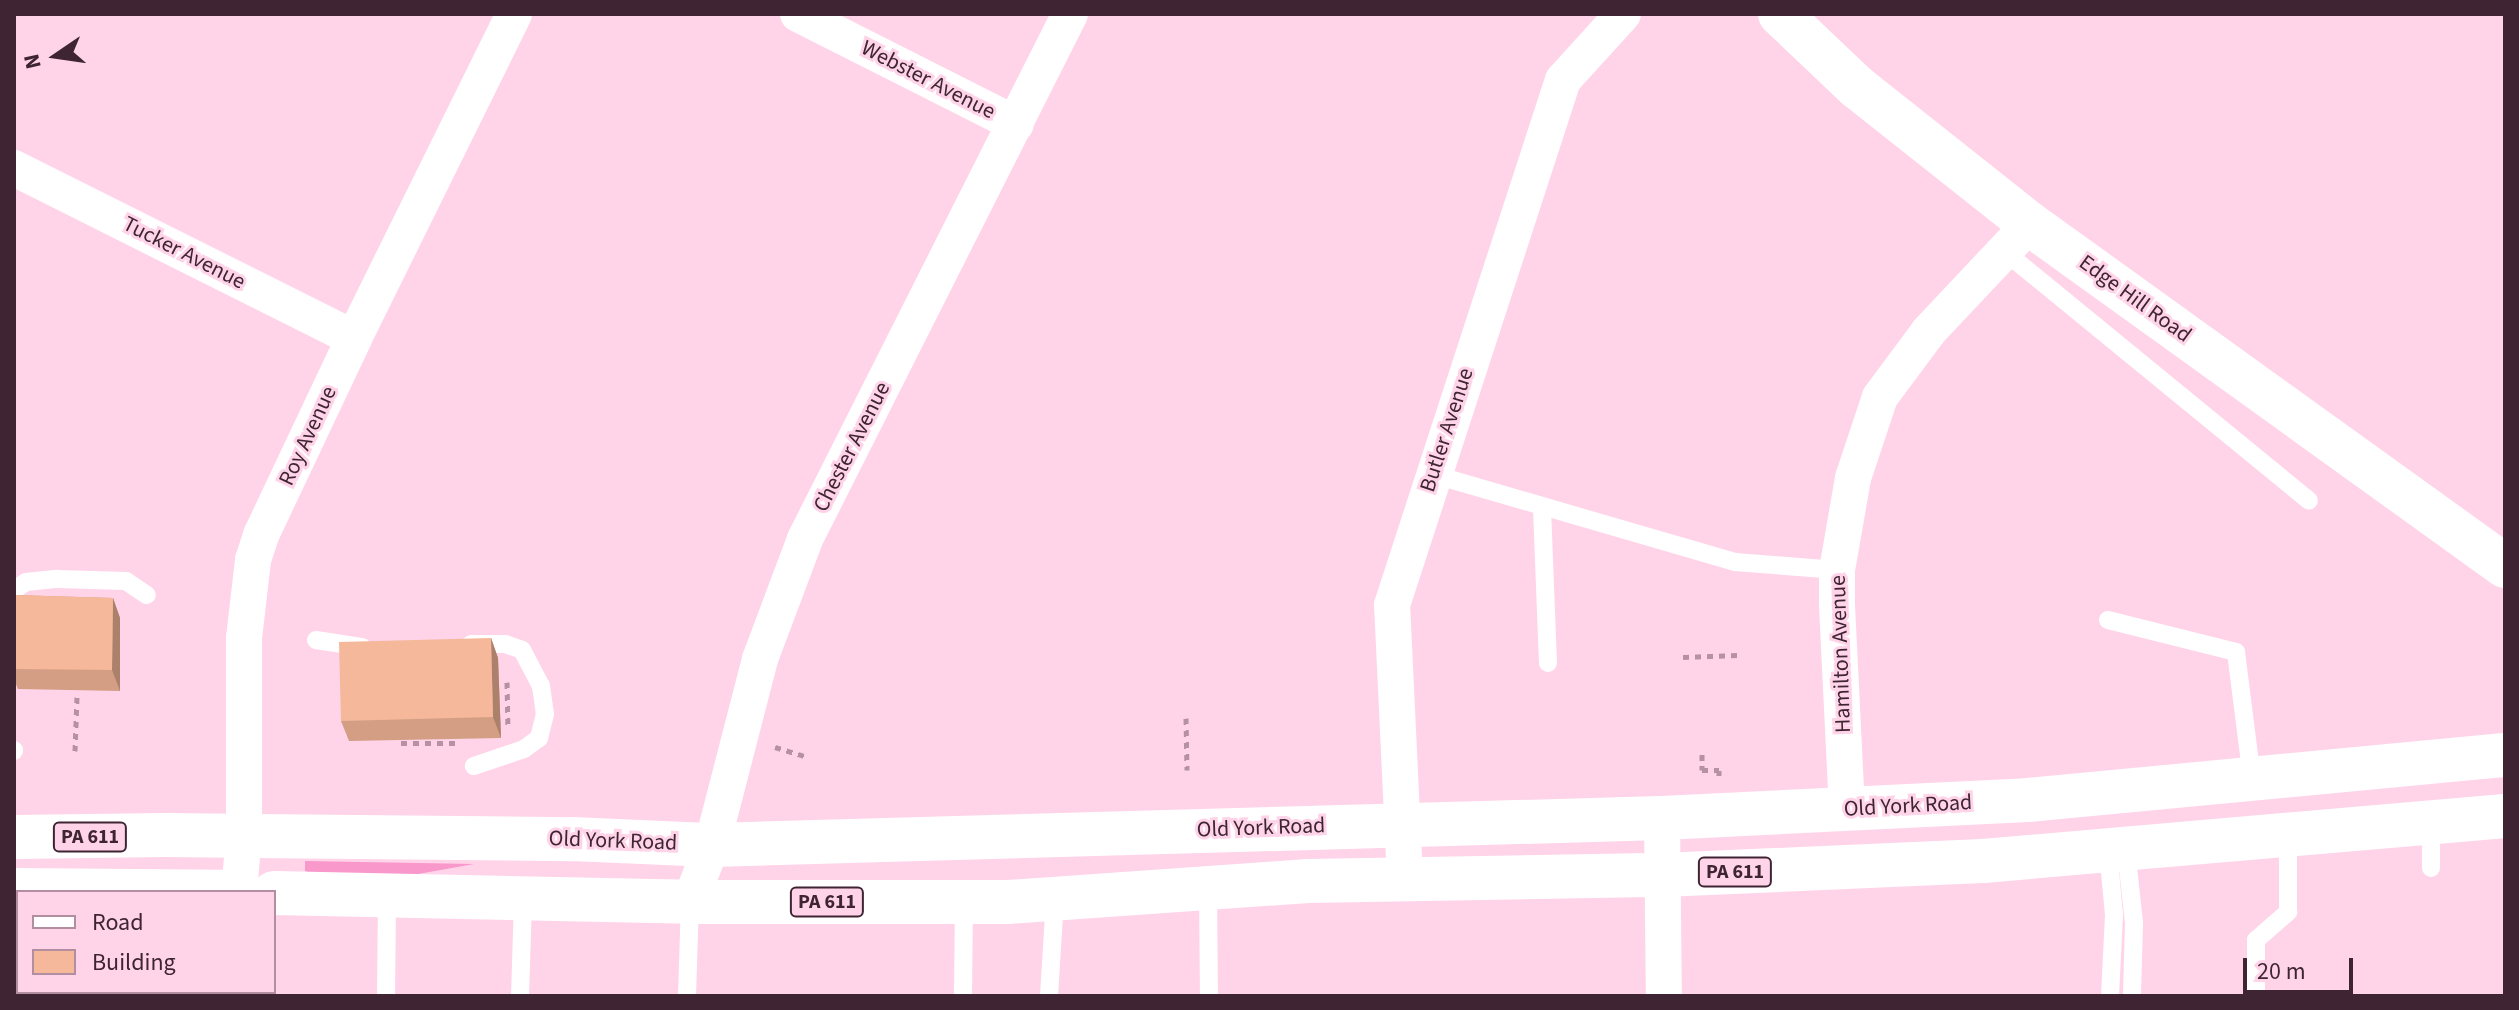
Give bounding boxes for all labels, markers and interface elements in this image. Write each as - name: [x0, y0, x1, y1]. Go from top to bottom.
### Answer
- north arrow: [16, 16, 96, 96]
- street label: Webster Avenue: [857, 35, 999, 125]
- text: N: [15, 51, 50, 72]
- street label: Tucker Avenue: [118, 211, 250, 295]
- street label: Edge Hill Road: [2074, 249, 2196, 349]
- street label: Butler Avenue: [1415, 365, 1479, 495]
- street label: Chester Avenue: [808, 378, 896, 516]
- street label: Roy Avenue: [274, 382, 342, 490]
- street label: Hamilton Avenue: [1825, 575, 1857, 733]
- street label: Old York Road: [1843, 789, 1973, 823]
- street label: Old York Road: [1196, 813, 1326, 843]
- road number: PA 611: [52, 821, 128, 853]
- street label: Old York Road: [548, 826, 678, 856]
- road number: PA 611: [1697, 856, 1773, 888]
- road number: PA 611: [789, 886, 865, 918]
- legend: [16, 890, 276, 994]
- text: Road: [92, 905, 144, 940]
- scale bar: [2247, 942, 2357, 992]
- text: Building: [92, 945, 176, 980]
- text: 20 m: [2257, 954, 2306, 989]

